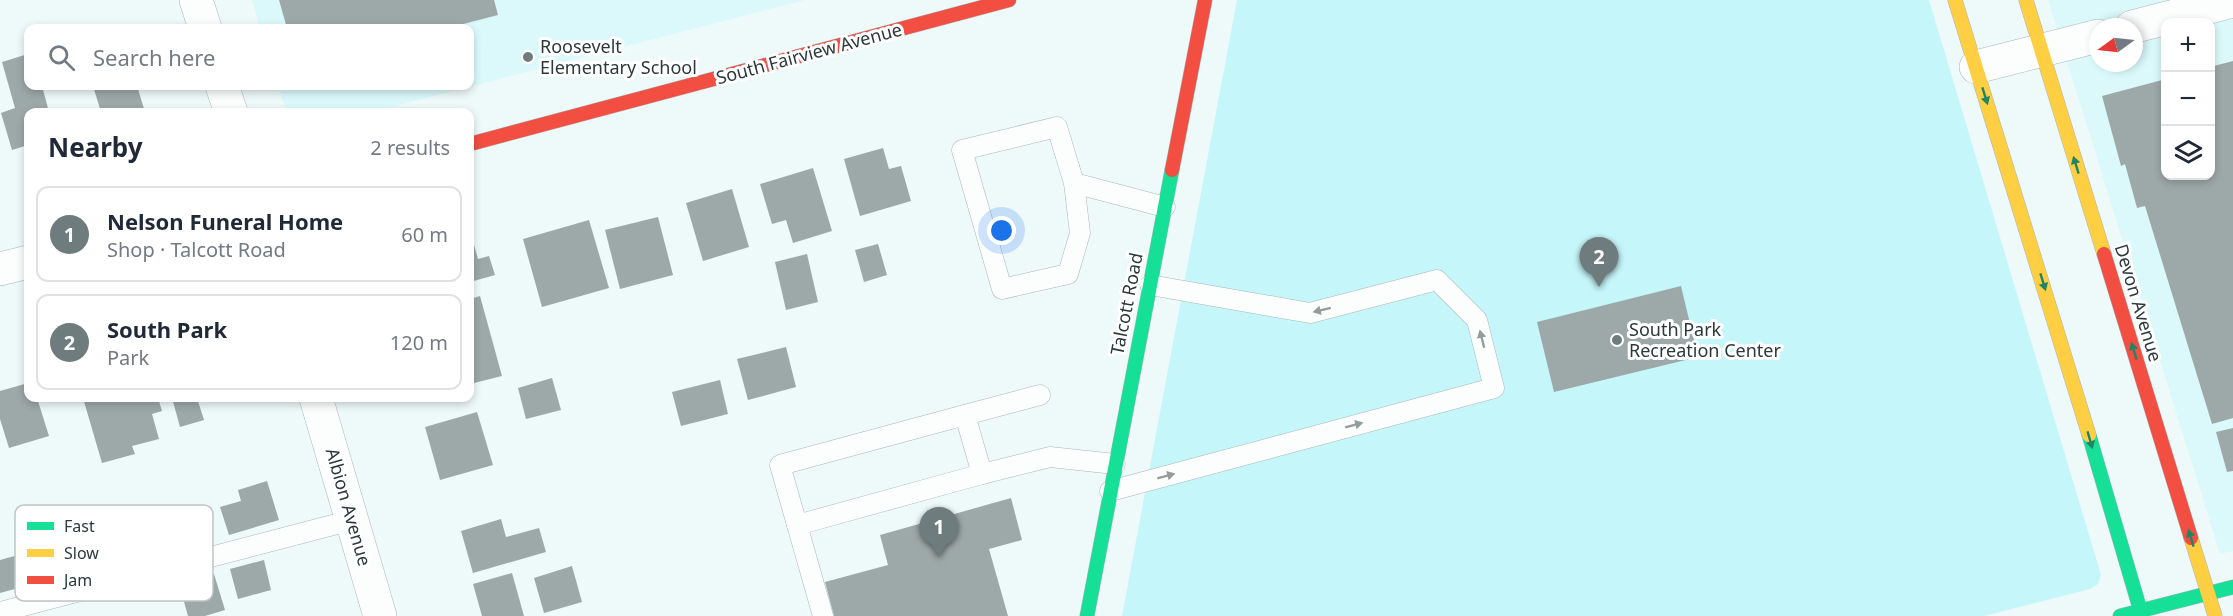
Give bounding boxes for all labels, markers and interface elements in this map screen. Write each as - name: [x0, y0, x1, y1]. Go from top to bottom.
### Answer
- street label: South Fairview Avenue: [713, 17, 904, 89]
- north arrow: [2089, 18, 2143, 72]
- map controls: [2161, 18, 2215, 180]
- button: +: [2161, 18, 2215, 72]
- search box: [24, 24, 474, 90]
- place label: Roosevelt Elementary School: [540, 34, 697, 79]
- icon: search: [45, 41, 78, 74]
- text: Search here: [93, 42, 215, 72]
- marker: Roosevelt Elementary School: [521, 50, 535, 64]
- button: −: [2161, 72, 2215, 126]
- one-way arrow: [1981, 87, 1990, 105]
- button: layers: [2161, 126, 2215, 180]
- text: Nearby: [48, 129, 143, 165]
- text: 2 results: [370, 134, 450, 161]
- one-way arrow: [2071, 156, 2080, 174]
- text: Nelson Funeral Home: [107, 206, 343, 236]
- your location: [987, 216, 1016, 245]
- text: 1: [64, 221, 75, 248]
- text: 60 m: [401, 221, 448, 248]
- text: Shop · Talcott Road: [107, 236, 286, 263]
- pin: 2: [1580, 238, 1618, 287]
- street label: Devon Avenue: [2110, 241, 2168, 365]
- street label: Talcott Road: [1104, 251, 1148, 357]
- one-way arrow: [2038, 273, 2048, 291]
- one-way arrow: [1313, 305, 1331, 315]
- text: South Park: [107, 314, 227, 344]
- place label: South Park Recreation Center: [1629, 317, 1781, 362]
- text: 2: [64, 329, 75, 356]
- text: 120 m: [390, 329, 448, 356]
- one-way arrow: [1476, 329, 1486, 348]
- marker: South Park Recreation Center: [1610, 333, 1624, 347]
- one-way arrow: [2129, 342, 2138, 360]
- text: Park: [107, 344, 149, 371]
- one-way arrow: [1345, 420, 1364, 430]
- one-way arrow: [2086, 431, 2095, 449]
- street label: Albion Avenue: [321, 445, 377, 569]
- one-way arrow: [1157, 470, 1175, 480]
- legend: [15, 505, 213, 601]
- pin: 1: [920, 508, 958, 557]
- text: Fast: [64, 515, 95, 537]
- one-way arrow: [2186, 529, 2195, 547]
- text: Slow: [64, 542, 99, 564]
- text: Jam: [62, 569, 92, 591]

